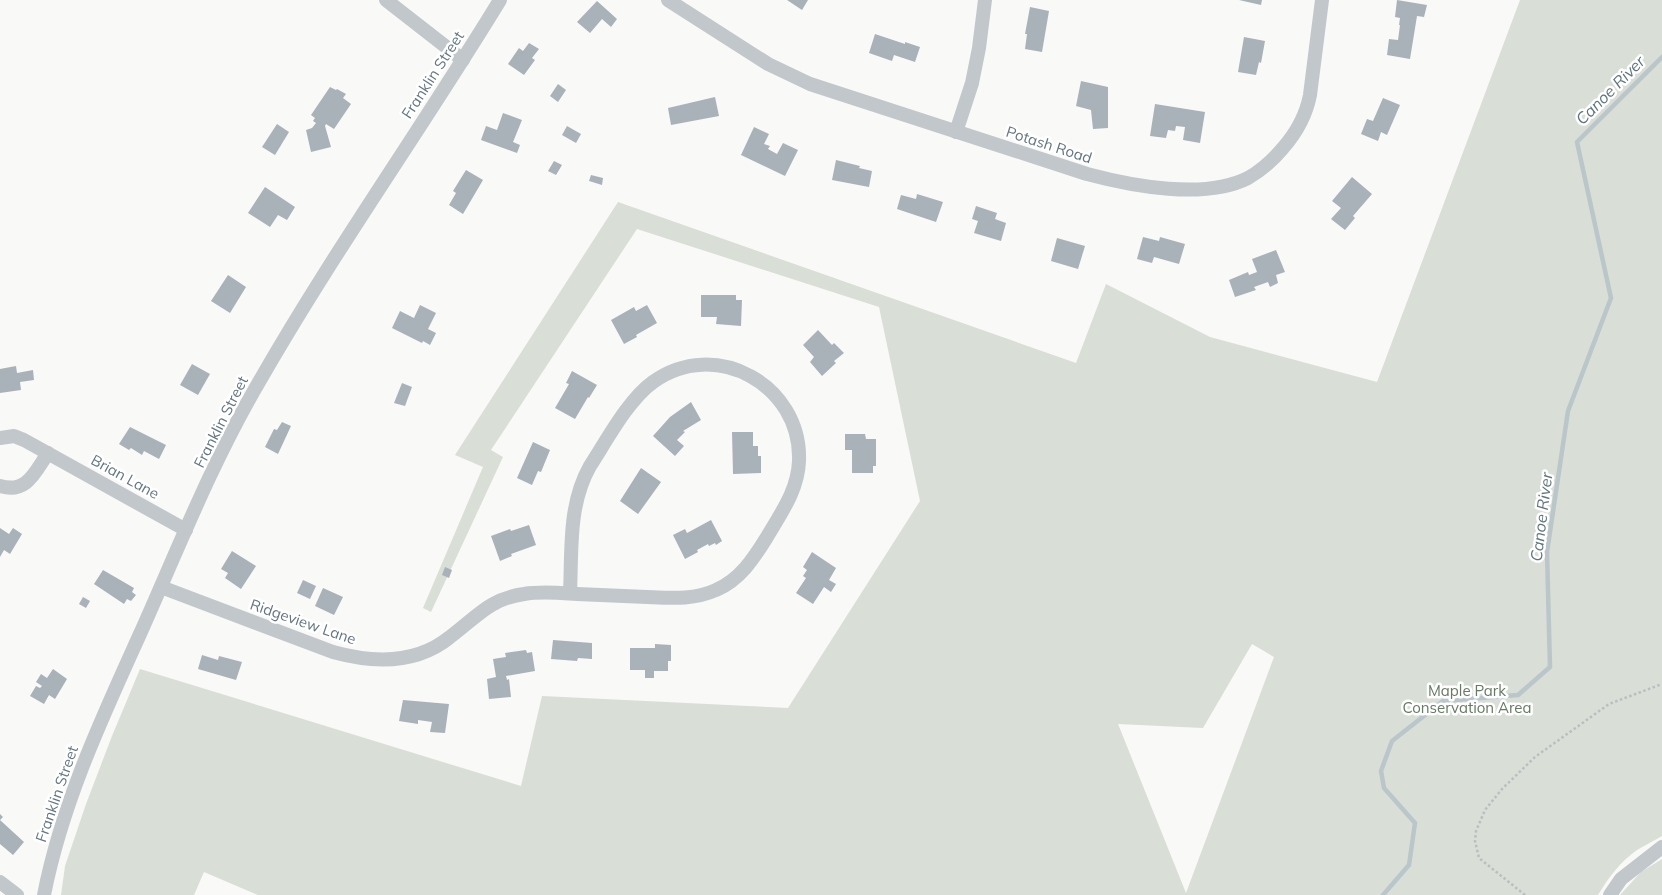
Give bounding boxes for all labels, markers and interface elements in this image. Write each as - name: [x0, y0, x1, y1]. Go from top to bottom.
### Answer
- street label: Franklin Street: [397, 27, 468, 122]
- water label: Canoe River: [1571, 50, 1650, 129]
- street label: Potash Road: [1004, 122, 1094, 167]
- street label: Franklin Street: [189, 373, 252, 471]
- street label: Brian Lane: [88, 450, 163, 503]
- water label: Canoe River: [1526, 470, 1557, 563]
- street label: Ridgeview Lane: [248, 595, 359, 649]
- park label: Maple Park Conservation Area: [1402, 681, 1532, 717]
- street label: Franklin Street: [31, 743, 82, 844]

